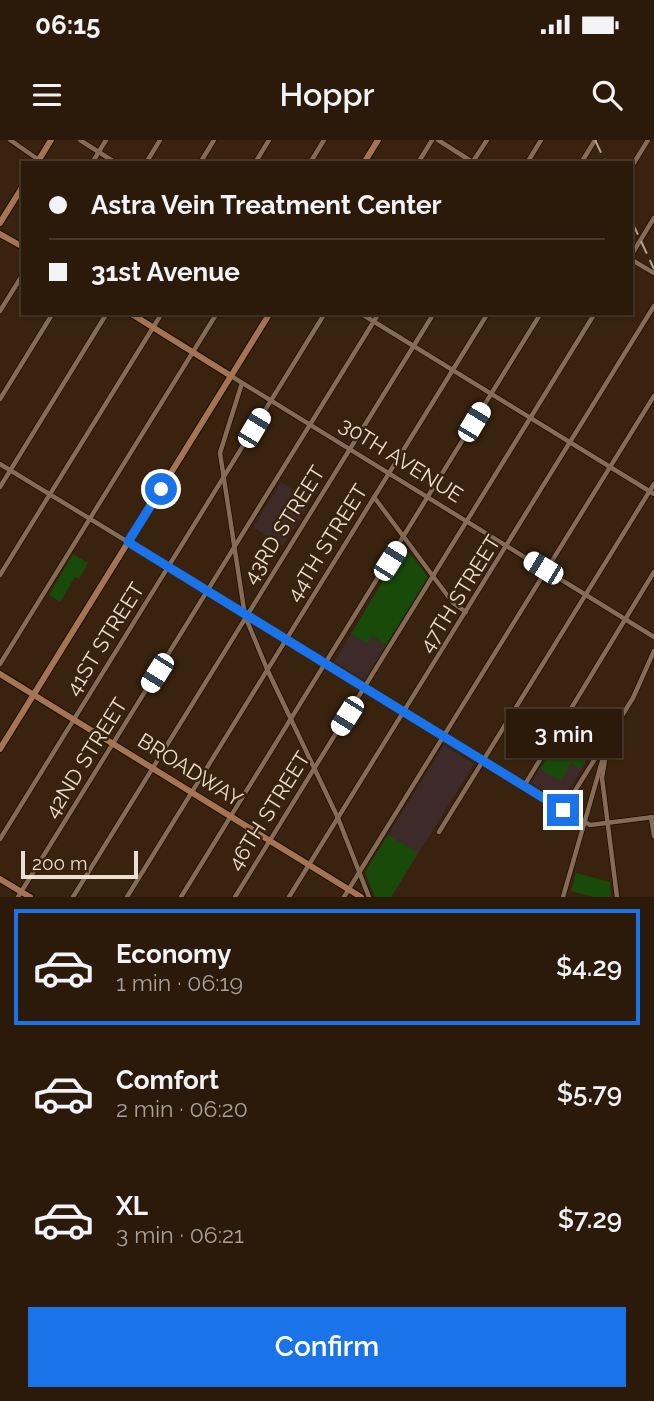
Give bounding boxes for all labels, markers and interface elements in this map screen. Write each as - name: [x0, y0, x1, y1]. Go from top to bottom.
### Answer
- text: 06:15: [35, 10, 100, 40]
- icon: menu: [28, 76, 66, 114]
- text: Hoppr: [280, 76, 374, 113]
- icon: search: [588, 76, 626, 114]
- text: Astra Vein Treatment Center: [91, 190, 442, 220]
- text: 31st Avenue: [91, 257, 240, 287]
- car: [455, 399, 494, 445]
- car: [235, 405, 274, 451]
- street label: 30TH AVENUE: [335, 412, 468, 507]
- street label: 43RD STREET: [237, 461, 330, 588]
- route start: [145, 473, 177, 505]
- street label: 44TH STREET: [281, 479, 373, 606]
- street label: 47TH STREET: [414, 530, 506, 657]
- car: [370, 538, 411, 584]
- car: [520, 548, 567, 588]
- street label: 41ST STREET: [60, 578, 149, 700]
- car: [137, 650, 178, 696]
- street label: 42ND STREET: [39, 693, 132, 822]
- car: [327, 693, 368, 739]
- callout: 3 min: [505, 708, 621, 758]
- text: 3 min: [535, 720, 593, 747]
- street label: BROADWAY: [133, 728, 247, 812]
- street label: 46TH STREET: [222, 747, 315, 875]
- route end: [547, 794, 579, 826]
- scale bar: [21, 848, 138, 880]
- text: 200 m: [32, 852, 87, 874]
- icon: car: [32, 936, 95, 999]
- text: Economy: [116, 939, 231, 969]
- text: $4.29: [556, 952, 622, 982]
- text: 1 min · 06:19: [116, 969, 243, 996]
- icon: car: [32, 1062, 95, 1125]
- text: Comfort: [116, 1065, 219, 1095]
- text: $5.79: [557, 1078, 622, 1108]
- text: 2 min · 06:20: [116, 1095, 248, 1122]
- icon: car: [32, 1188, 95, 1251]
- text: XL: [116, 1191, 148, 1221]
- text: $7.29: [558, 1204, 622, 1234]
- text: 3 min · 06:21: [116, 1221, 244, 1248]
- button: Confirm: [28, 1307, 626, 1387]

